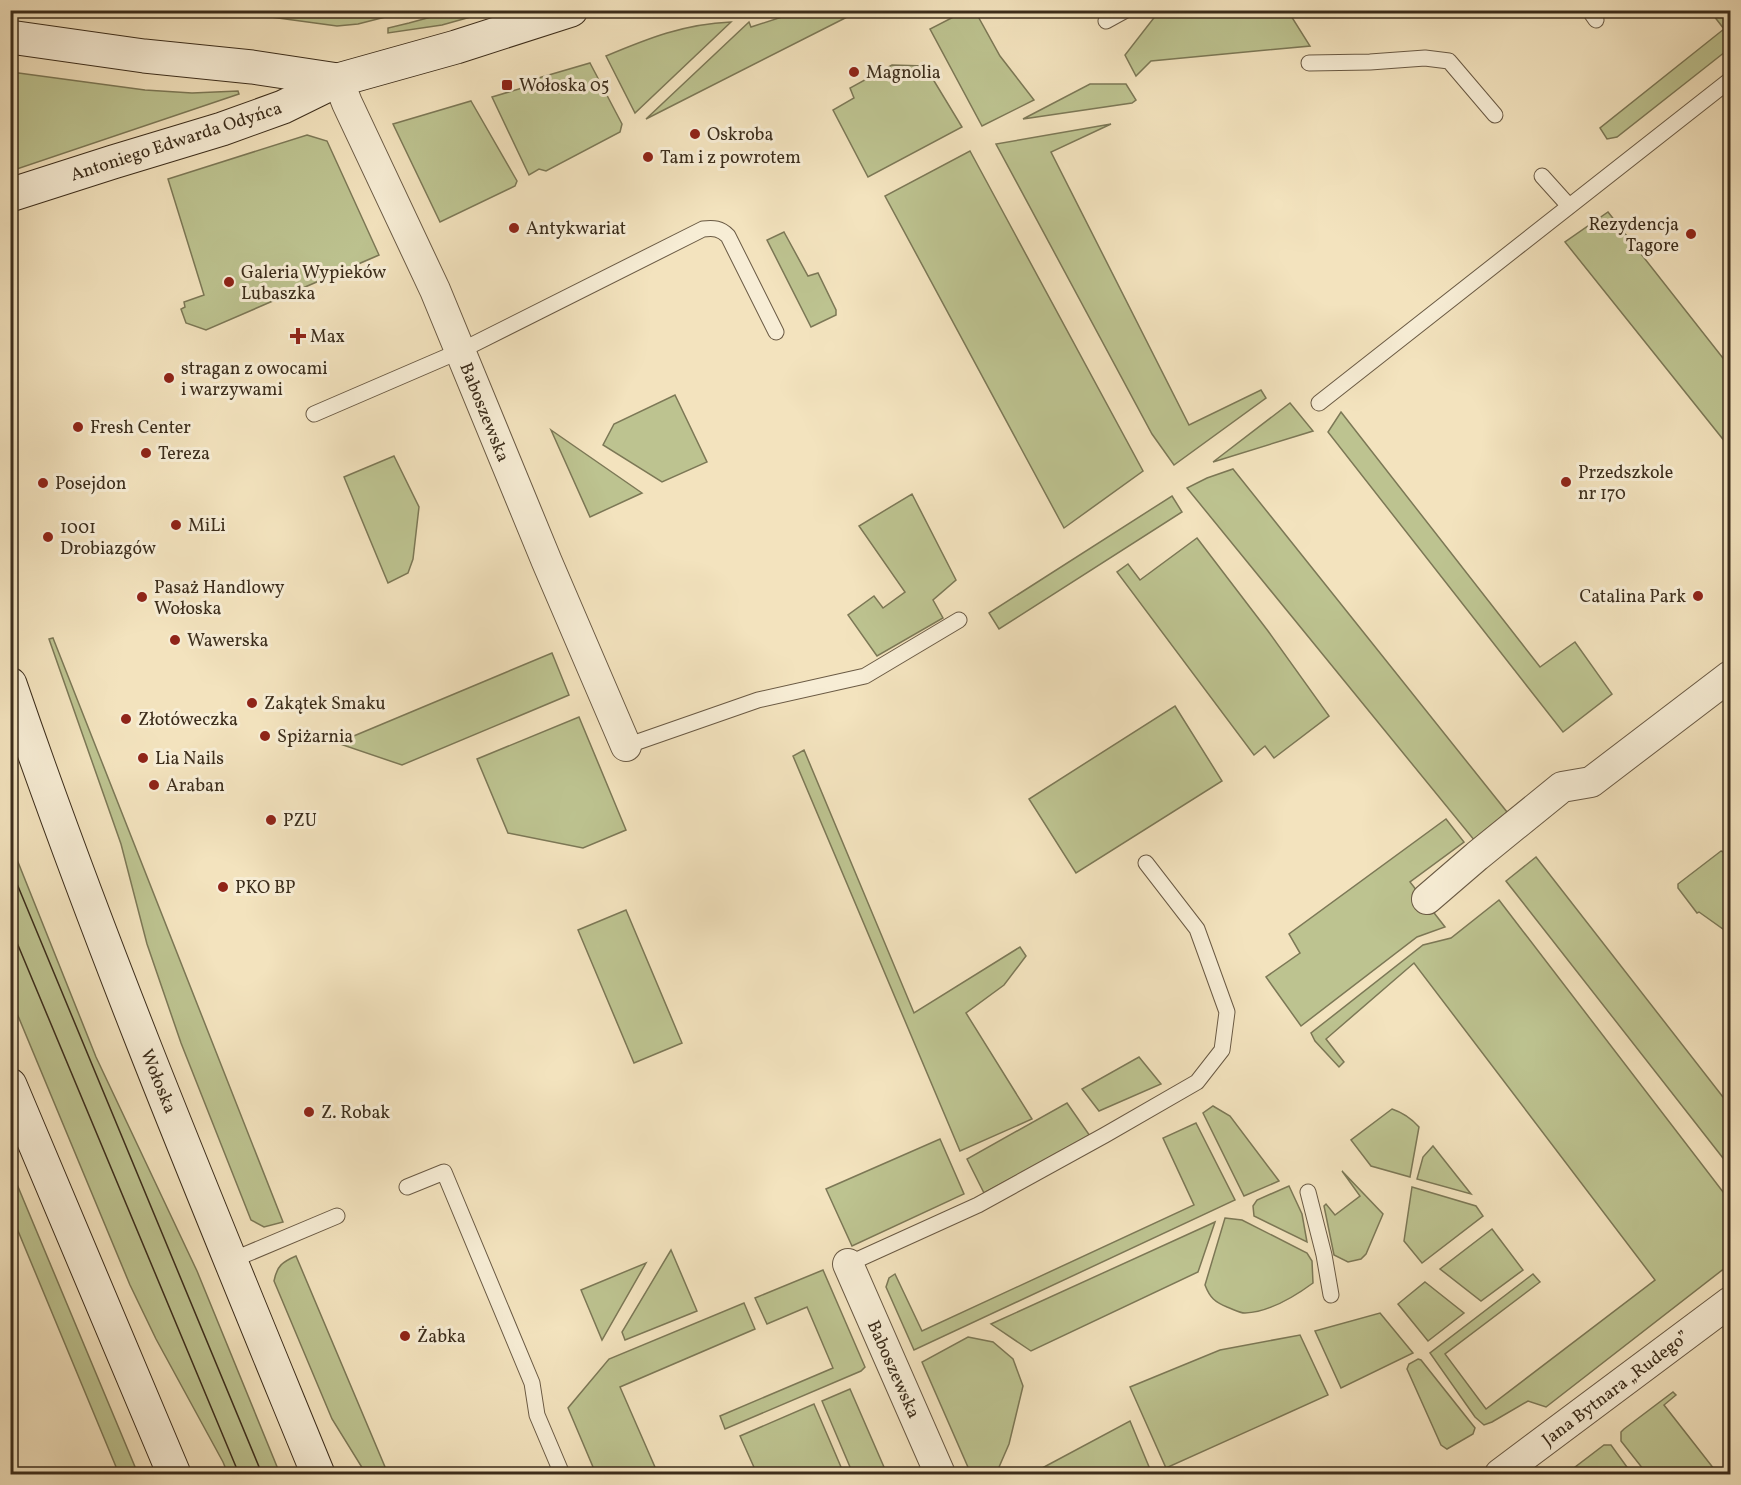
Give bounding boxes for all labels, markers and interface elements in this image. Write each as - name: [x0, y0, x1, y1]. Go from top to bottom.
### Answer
- place label: Magnolia: [866, 61, 941, 86]
- marker: Magnolia: [847, 65, 861, 79]
- place label: Wołoska 05: [519, 74, 609, 99]
- marker: Wołoska 05: [500, 78, 514, 92]
- street label: Antoniego Edwarda Odyńca: [67, 96, 286, 188]
- place label: Oskroba: [707, 123, 773, 148]
- marker: Oskroba: [688, 127, 702, 141]
- place label: Tam i z powrotem: [660, 146, 801, 171]
- marker: Tam i z powrotem: [641, 150, 655, 164]
- place label: Rezydencja Tagore: [1588, 213, 1679, 259]
- place label: Antykwariat: [526, 217, 626, 242]
- marker: Antykwariat: [507, 221, 521, 235]
- marker: Rezydencja Tagore: [1684, 227, 1698, 241]
- place label: Galeria Wypieków Lubaszka: [241, 261, 386, 307]
- marker: Galeria Wypieków Lubaszka: [222, 275, 236, 289]
- place label: Max: [310, 325, 345, 350]
- marker: Max: [291, 329, 305, 343]
- place label: stragan z owocami i warzywami: [181, 357, 328, 403]
- street label: Baboszewska: [452, 359, 515, 466]
- marker: stragan z owocami i warzywami: [162, 371, 176, 385]
- place label: Fresh Center: [90, 416, 191, 441]
- marker: Fresh Center: [71, 420, 85, 434]
- place label: Tereza: [158, 442, 210, 467]
- marker: Tereza: [139, 446, 153, 460]
- place label: Przedszkole nr 170: [1578, 461, 1673, 507]
- place label: Posejdon: [55, 472, 127, 497]
- marker: Przedszkole nr 170: [1559, 475, 1573, 489]
- marker: Posejdon: [36, 476, 50, 490]
- place label: MiLi: [188, 514, 226, 539]
- place label: 1001 Drobiazgów: [60, 516, 156, 562]
- marker: MiLi: [169, 518, 183, 532]
- marker: 1001 Drobiazgów: [41, 530, 55, 544]
- place label: Pasaż Handlowy Wołoska: [154, 576, 285, 622]
- place label: Catalina Park: [1579, 585, 1686, 610]
- marker: Catalina Park: [1691, 589, 1705, 603]
- marker: Pasaż Handlowy Wołoska: [135, 590, 149, 604]
- place label: Wawerska: [187, 629, 269, 654]
- marker: Wawerska: [168, 633, 182, 647]
- place label: Zakątek Smaku: [264, 692, 386, 717]
- marker: Zakątek Smaku: [245, 696, 259, 710]
- place label: Złotóweczka: [138, 708, 238, 733]
- marker: Złotóweczka: [119, 712, 133, 726]
- place label: Spiżarnia: [277, 725, 353, 750]
- marker: Spiżarnia: [258, 729, 272, 743]
- place label: Lia Nails: [155, 747, 224, 772]
- marker: Lia Nails: [136, 751, 150, 765]
- place label: Araban: [166, 774, 225, 799]
- marker: Araban: [147, 778, 161, 792]
- place label: PZU: [283, 809, 317, 834]
- marker: PZU: [264, 813, 278, 827]
- place label: PKO BP: [235, 876, 296, 901]
- marker: PKO BP: [216, 880, 230, 894]
- street label: Wołoska: [133, 1046, 182, 1118]
- place label: Z. Robak: [321, 1101, 390, 1126]
- marker: Z. Robak: [302, 1105, 316, 1119]
- street label: Baboszewska: [860, 1317, 925, 1423]
- place label: Żabka: [417, 1325, 466, 1350]
- street label: Jana Bytnara „Rudego”: [1537, 1326, 1695, 1453]
- marker: Żabka: [398, 1329, 412, 1343]

